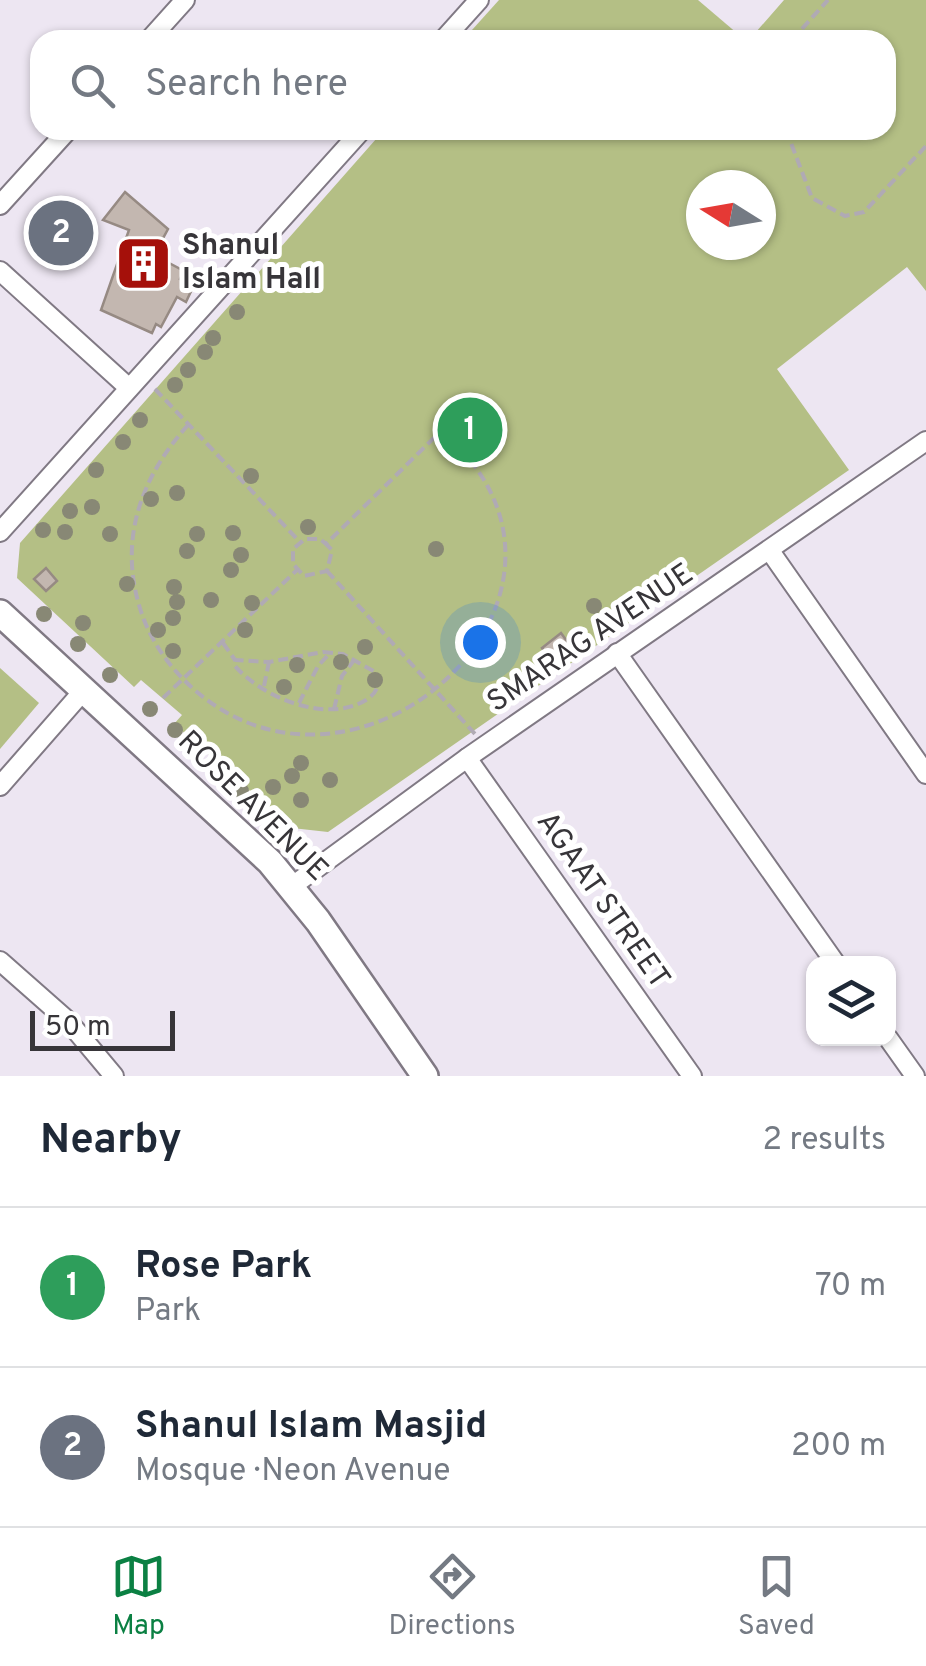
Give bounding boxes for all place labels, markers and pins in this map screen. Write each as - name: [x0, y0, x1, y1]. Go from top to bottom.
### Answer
- pin: 2: [28, 196, 94, 270]
- place label: Shanul Islam Hall: [182, 228, 321, 299]
- building icon: Shanul Islam Hall: [113, 233, 173, 293]
- pin: 1: [438, 392, 502, 468]

